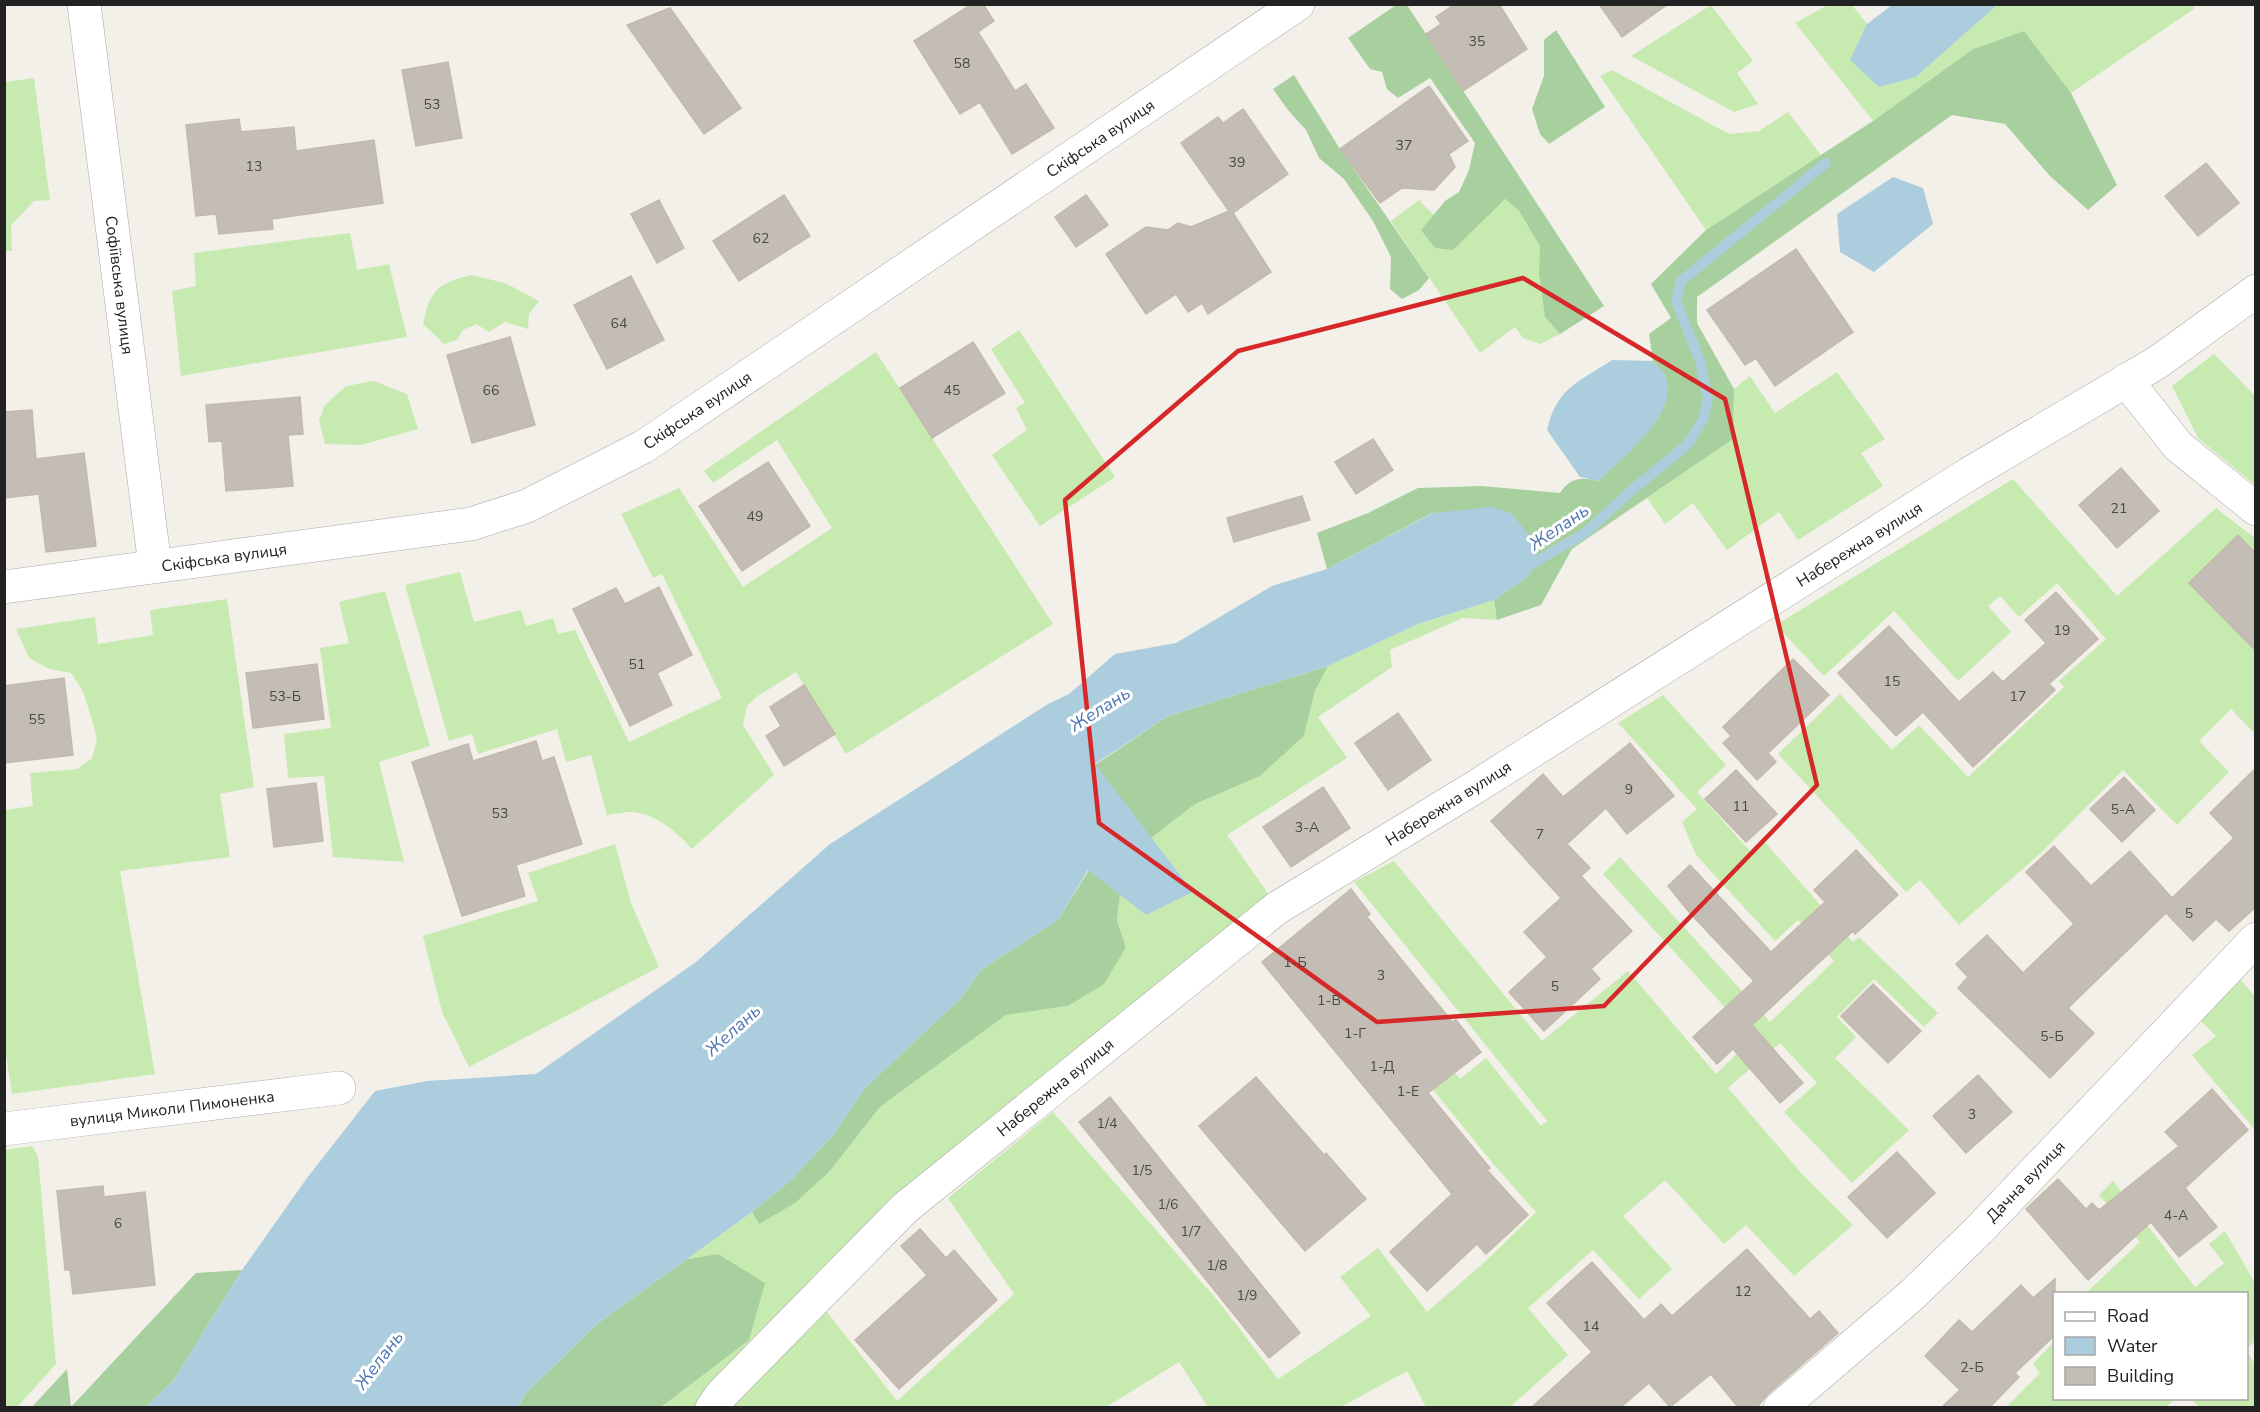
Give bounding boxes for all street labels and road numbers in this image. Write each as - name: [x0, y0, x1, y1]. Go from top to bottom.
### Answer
- street label: Скіфська вулиця: [1042, 94, 1159, 183]
- street label: Софіївська вулиця: [100, 215, 138, 356]
- street label: Скіфська вулиця: [639, 366, 756, 455]
- street label: Набережна вулиця: [1792, 497, 1927, 593]
- street label: Скіфська вулиця: [160, 538, 288, 578]
- street label: Набережна вулиця: [1381, 756, 1516, 852]
- street label: Набережна вулиця: [992, 1034, 1119, 1142]
- street label: вулиця Миколи Пимоненка: [69, 1086, 276, 1132]
- street label: Дачна вулиця: [1981, 1136, 2070, 1227]

